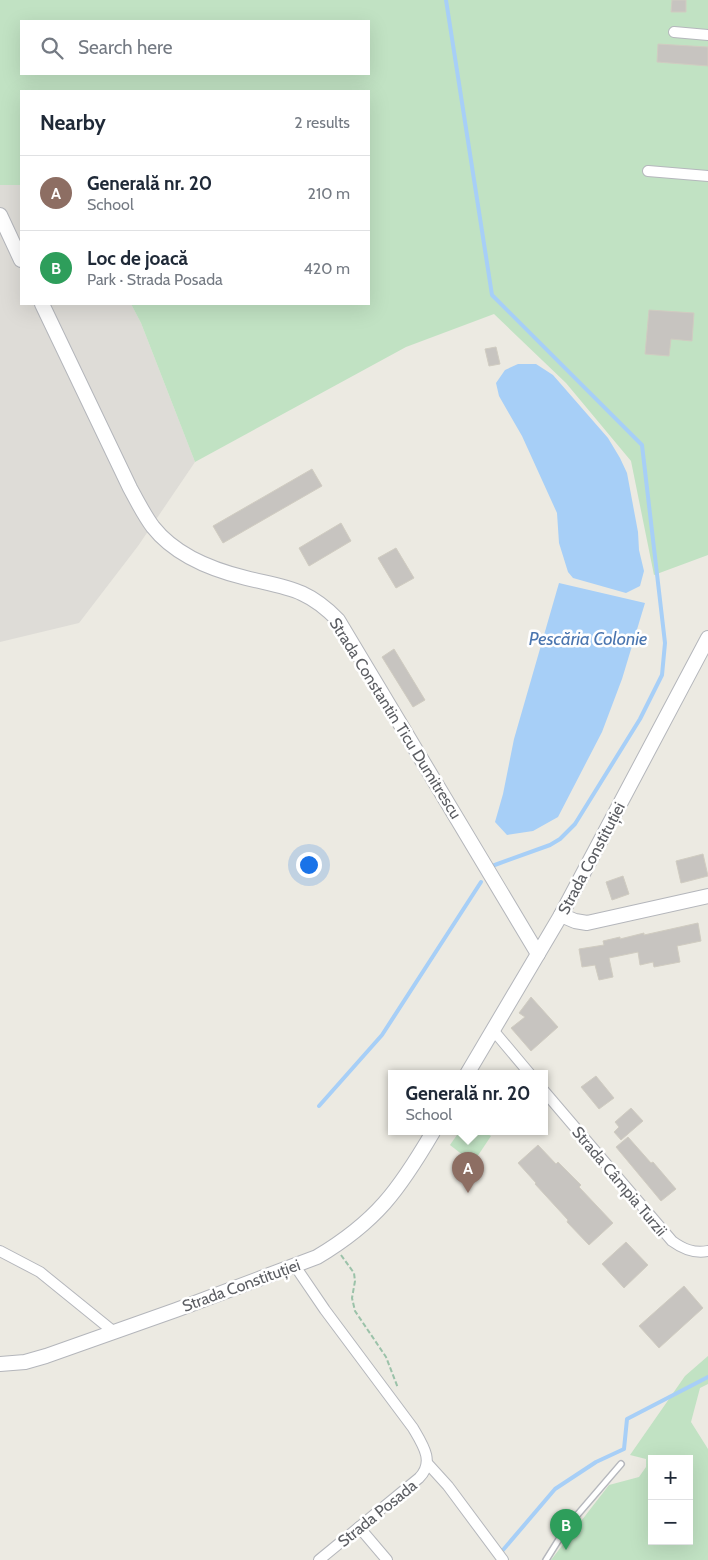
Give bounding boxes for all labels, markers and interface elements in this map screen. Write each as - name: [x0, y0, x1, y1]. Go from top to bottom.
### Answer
- search box: [20, 20, 370, 75]
- icon: search: [38, 34, 66, 62]
- text: Search here: [78, 36, 172, 59]
- text: Nearby: [40, 110, 106, 135]
- text: 2 results: [294, 113, 350, 132]
- text: Generală nr. 20: [87, 172, 212, 195]
- text: A: [51, 184, 61, 203]
- text: 210 m: [308, 184, 350, 203]
- text: School: [87, 195, 134, 214]
- text: Loc de joacă: [87, 247, 188, 270]
- text: B: [51, 259, 61, 278]
- text: 420 m: [304, 259, 350, 278]
- text: Park · Strada Posada: [87, 270, 223, 289]
- street label: Strada Constantin Ticu Dumitrescu: [326, 614, 466, 822]
- water label: Pescăria Colonie: [529, 628, 647, 650]
- street label: Strada Constituției: [554, 799, 630, 918]
- your location: [296, 852, 322, 878]
- popup: [388, 1070, 548, 1135]
- text: Generală nr. 20: [405, 1082, 531, 1105]
- text: School: [405, 1105, 452, 1124]
- street label: Strada Câmpia Turzii: [568, 1123, 671, 1240]
- pin: A: [452, 1152, 484, 1193]
- street label: Strada Constituției: [180, 1255, 303, 1317]
- map controls: [648, 1455, 693, 1545]
- button: +: [648, 1455, 693, 1500]
- street label: Strada Posada: [334, 1476, 421, 1551]
- button: −: [648, 1500, 693, 1545]
- pin: B: [550, 1509, 582, 1550]

